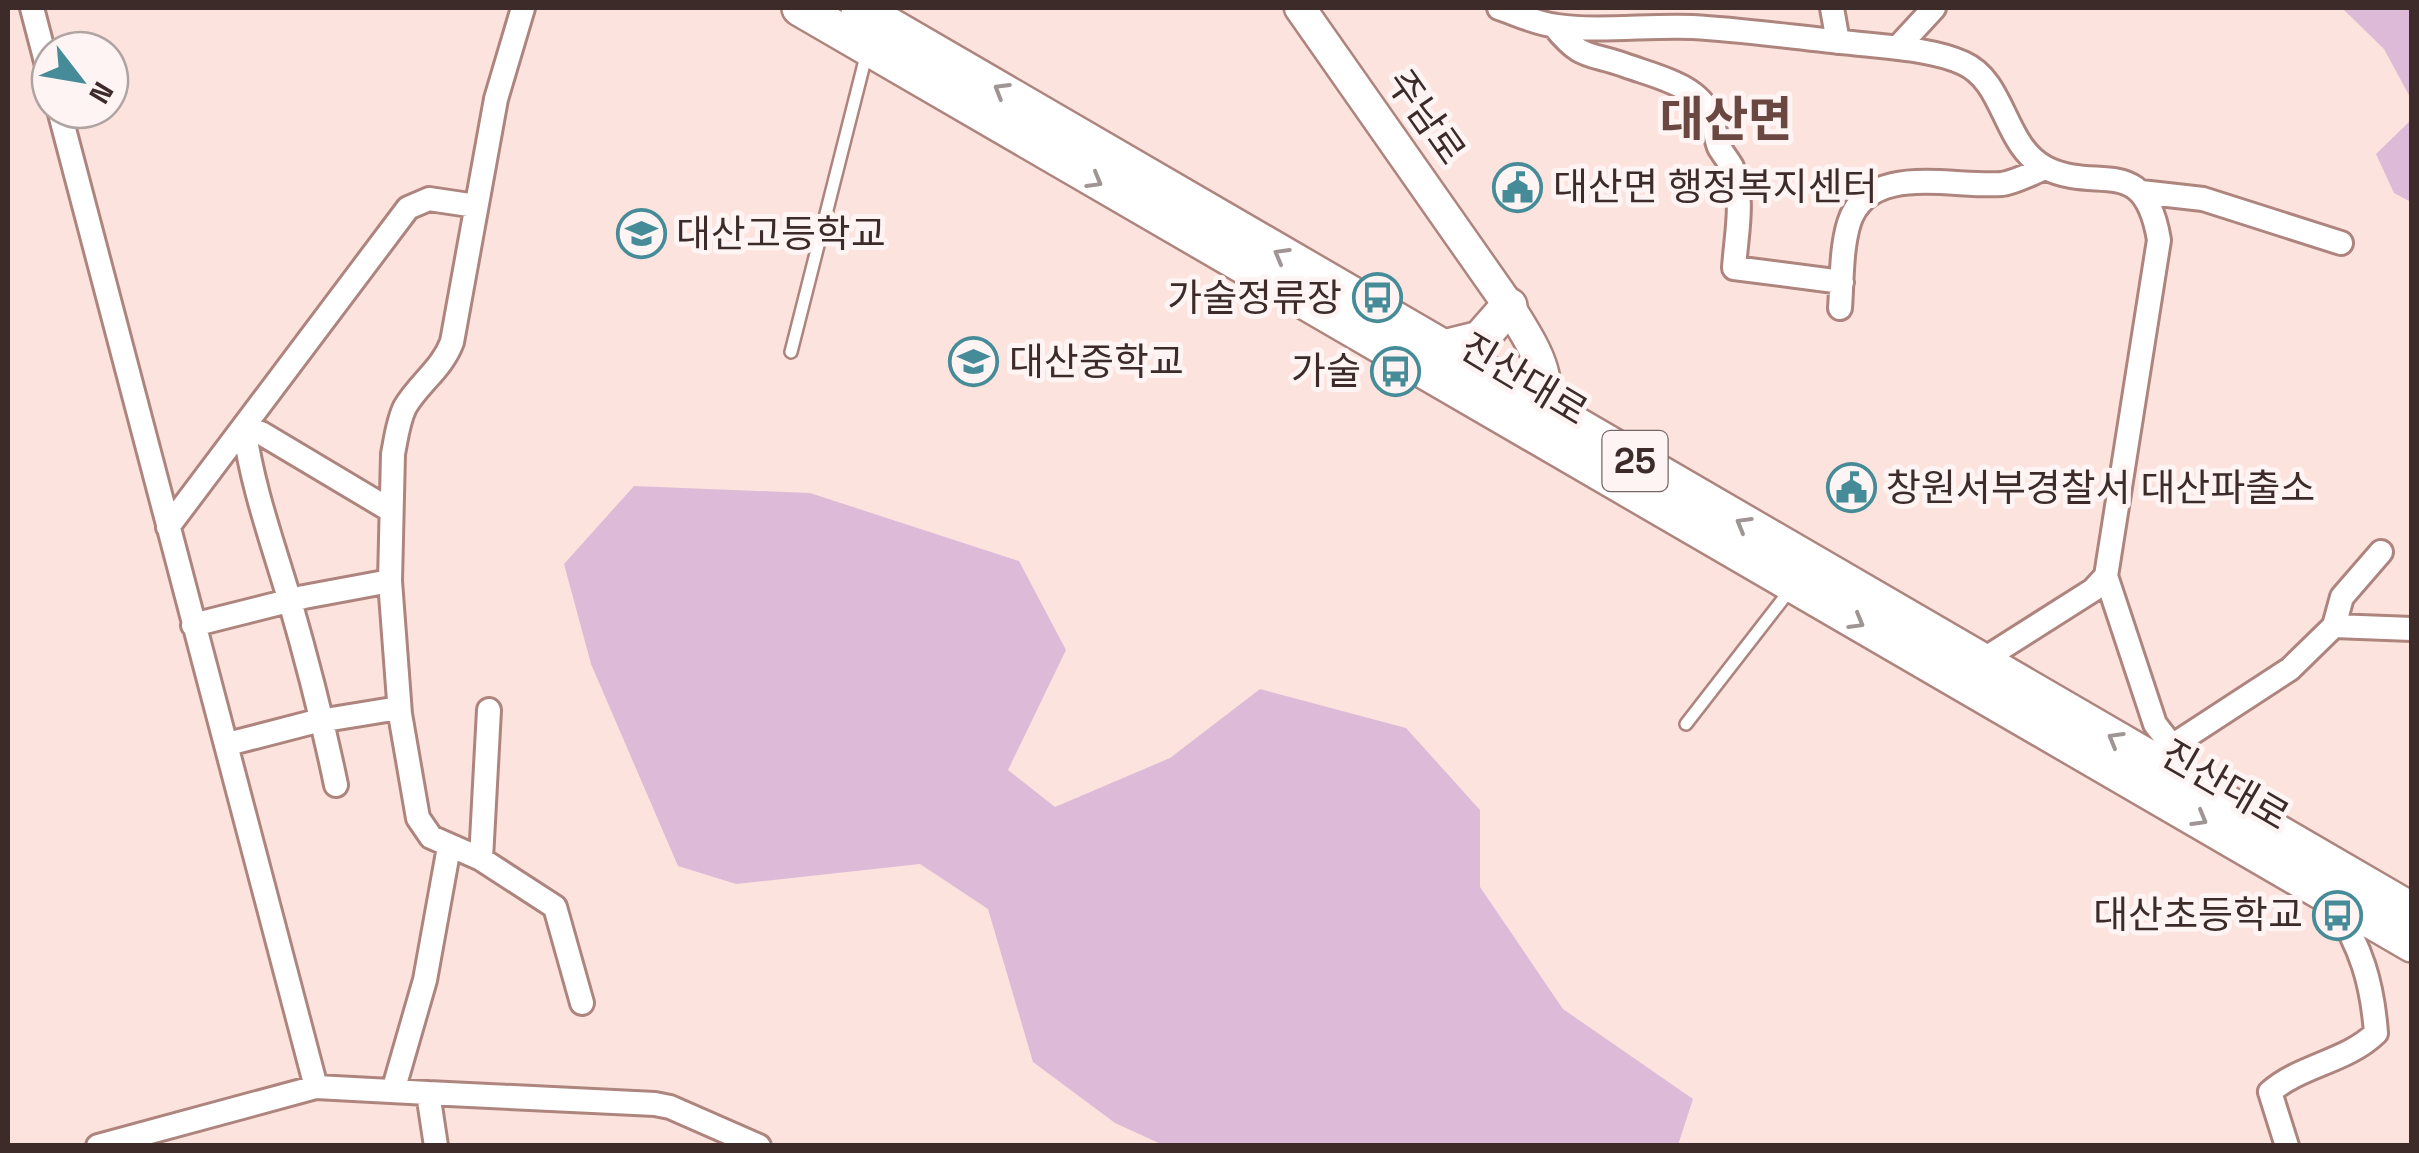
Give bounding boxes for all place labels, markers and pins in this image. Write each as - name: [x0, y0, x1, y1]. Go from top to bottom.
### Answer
- public building icon: 대산면 행정복지센터: [1492, 161, 1544, 213]
- place label: 대산면 행정복지센터: [1553, 163, 1877, 211]
- school or university icon: 대산고등학교: [615, 208, 667, 260]
- place label: 대산고등학교: [676, 210, 886, 258]
- bus stop icon: 가술정류장: [1351, 272, 1403, 324]
- place label: 가술정류장: [1167, 274, 1342, 322]
- school or university icon: 대산중학교: [948, 336, 1000, 388]
- place label: 대산중학교: [1009, 338, 1184, 386]
- bus stop icon: 가술: [1370, 345, 1422, 397]
- place label: 가술: [1291, 347, 1361, 395]
- public building icon: 창원서부경찰서 대산파출소: [1825, 462, 1877, 514]
- place label: 창원서부경찰서 대산파출소: [1886, 464, 2315, 512]
- bus stop icon: 대산초등학교: [2312, 889, 2364, 941]
- place label: 대산초등학교: [2093, 891, 2303, 939]

